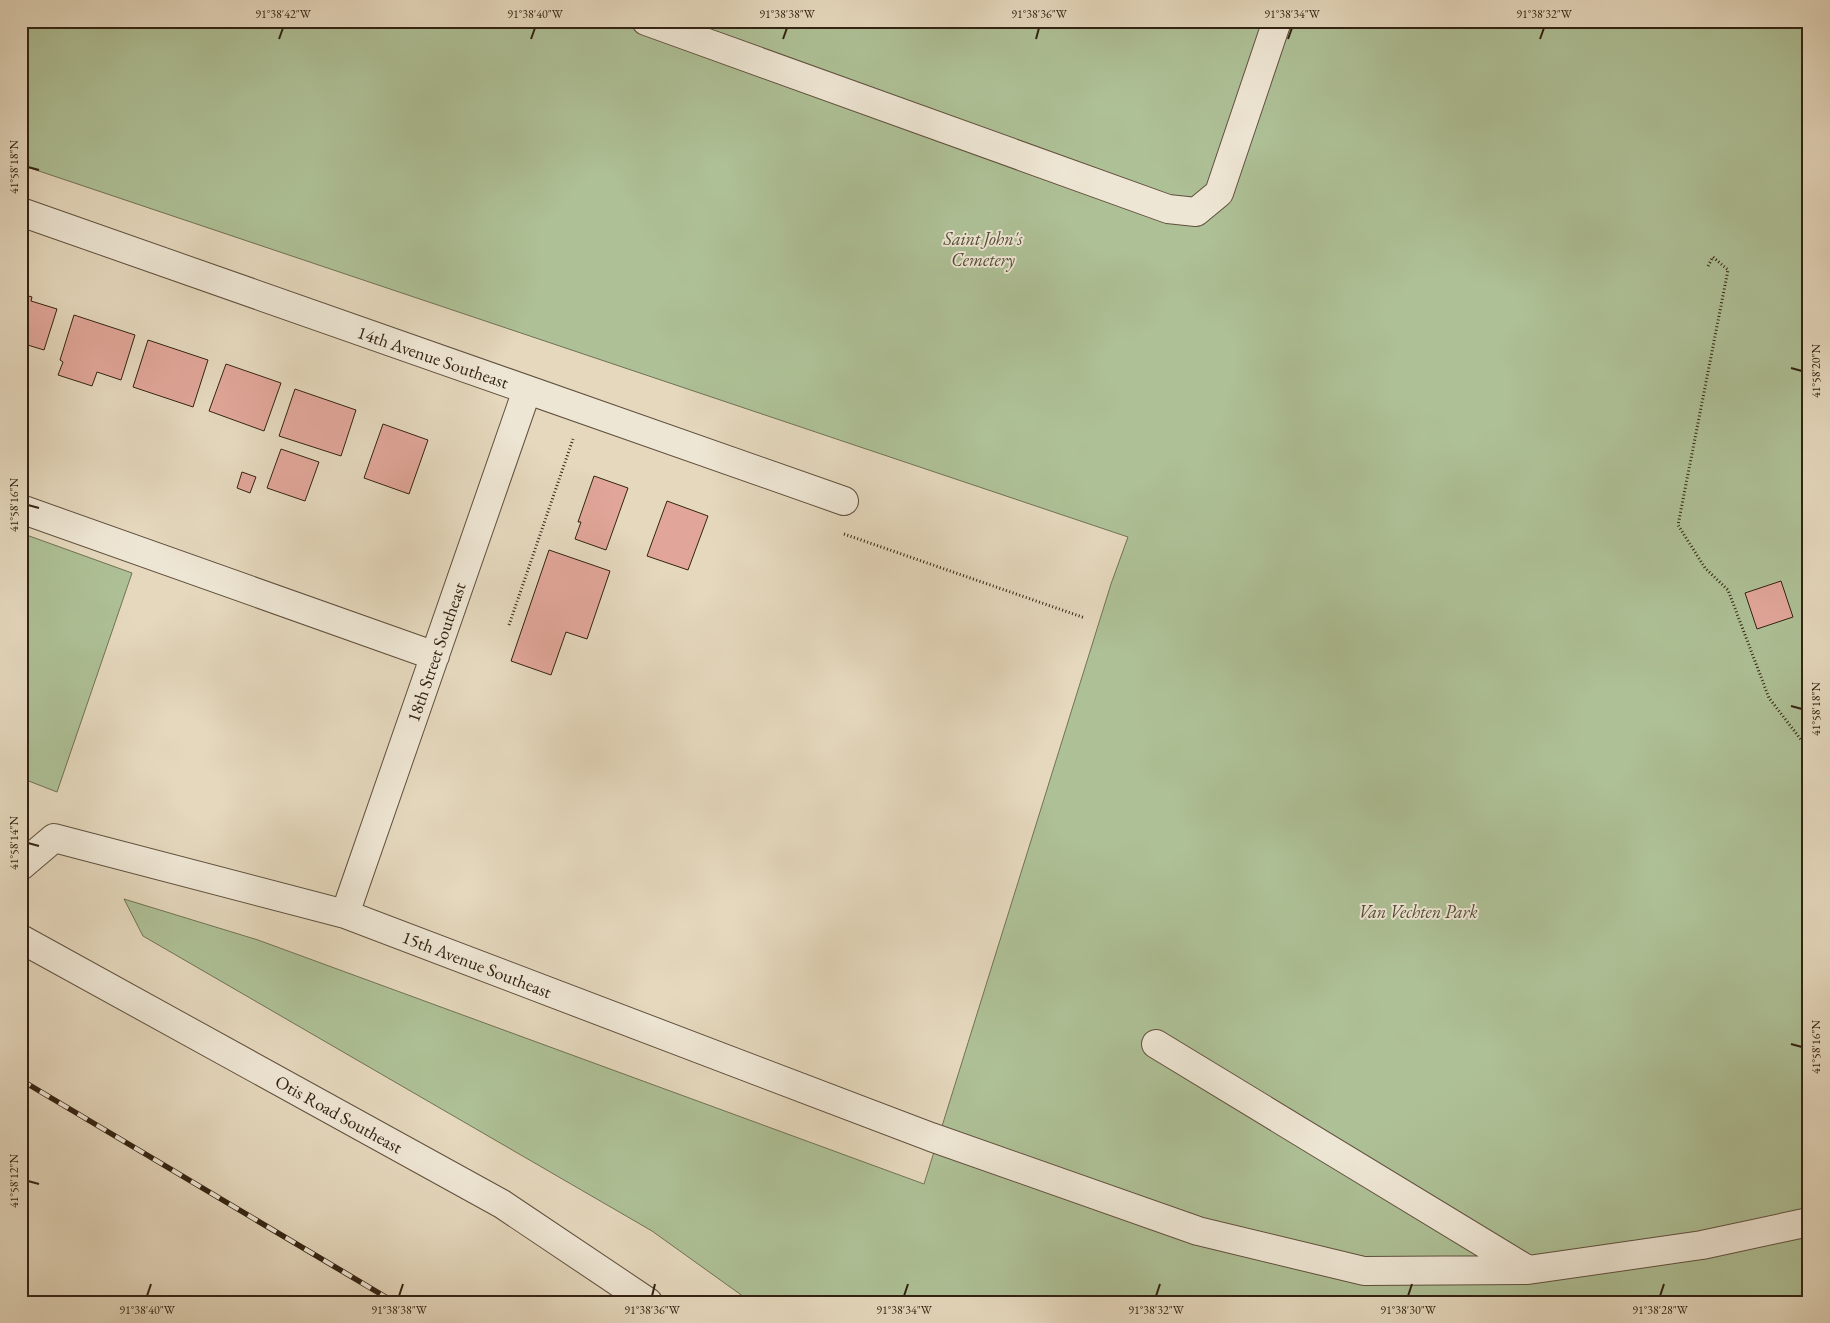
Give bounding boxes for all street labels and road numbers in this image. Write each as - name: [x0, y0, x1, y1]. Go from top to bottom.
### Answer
- street label: 14th Avenue Southeast: [354, 320, 512, 394]
- street label: 18th Street Southeast: [401, 579, 471, 725]
- street label: 15th Avenue Southeast: [399, 925, 555, 1003]
- street label: Otis Road Southeast: [271, 1070, 407, 1159]

